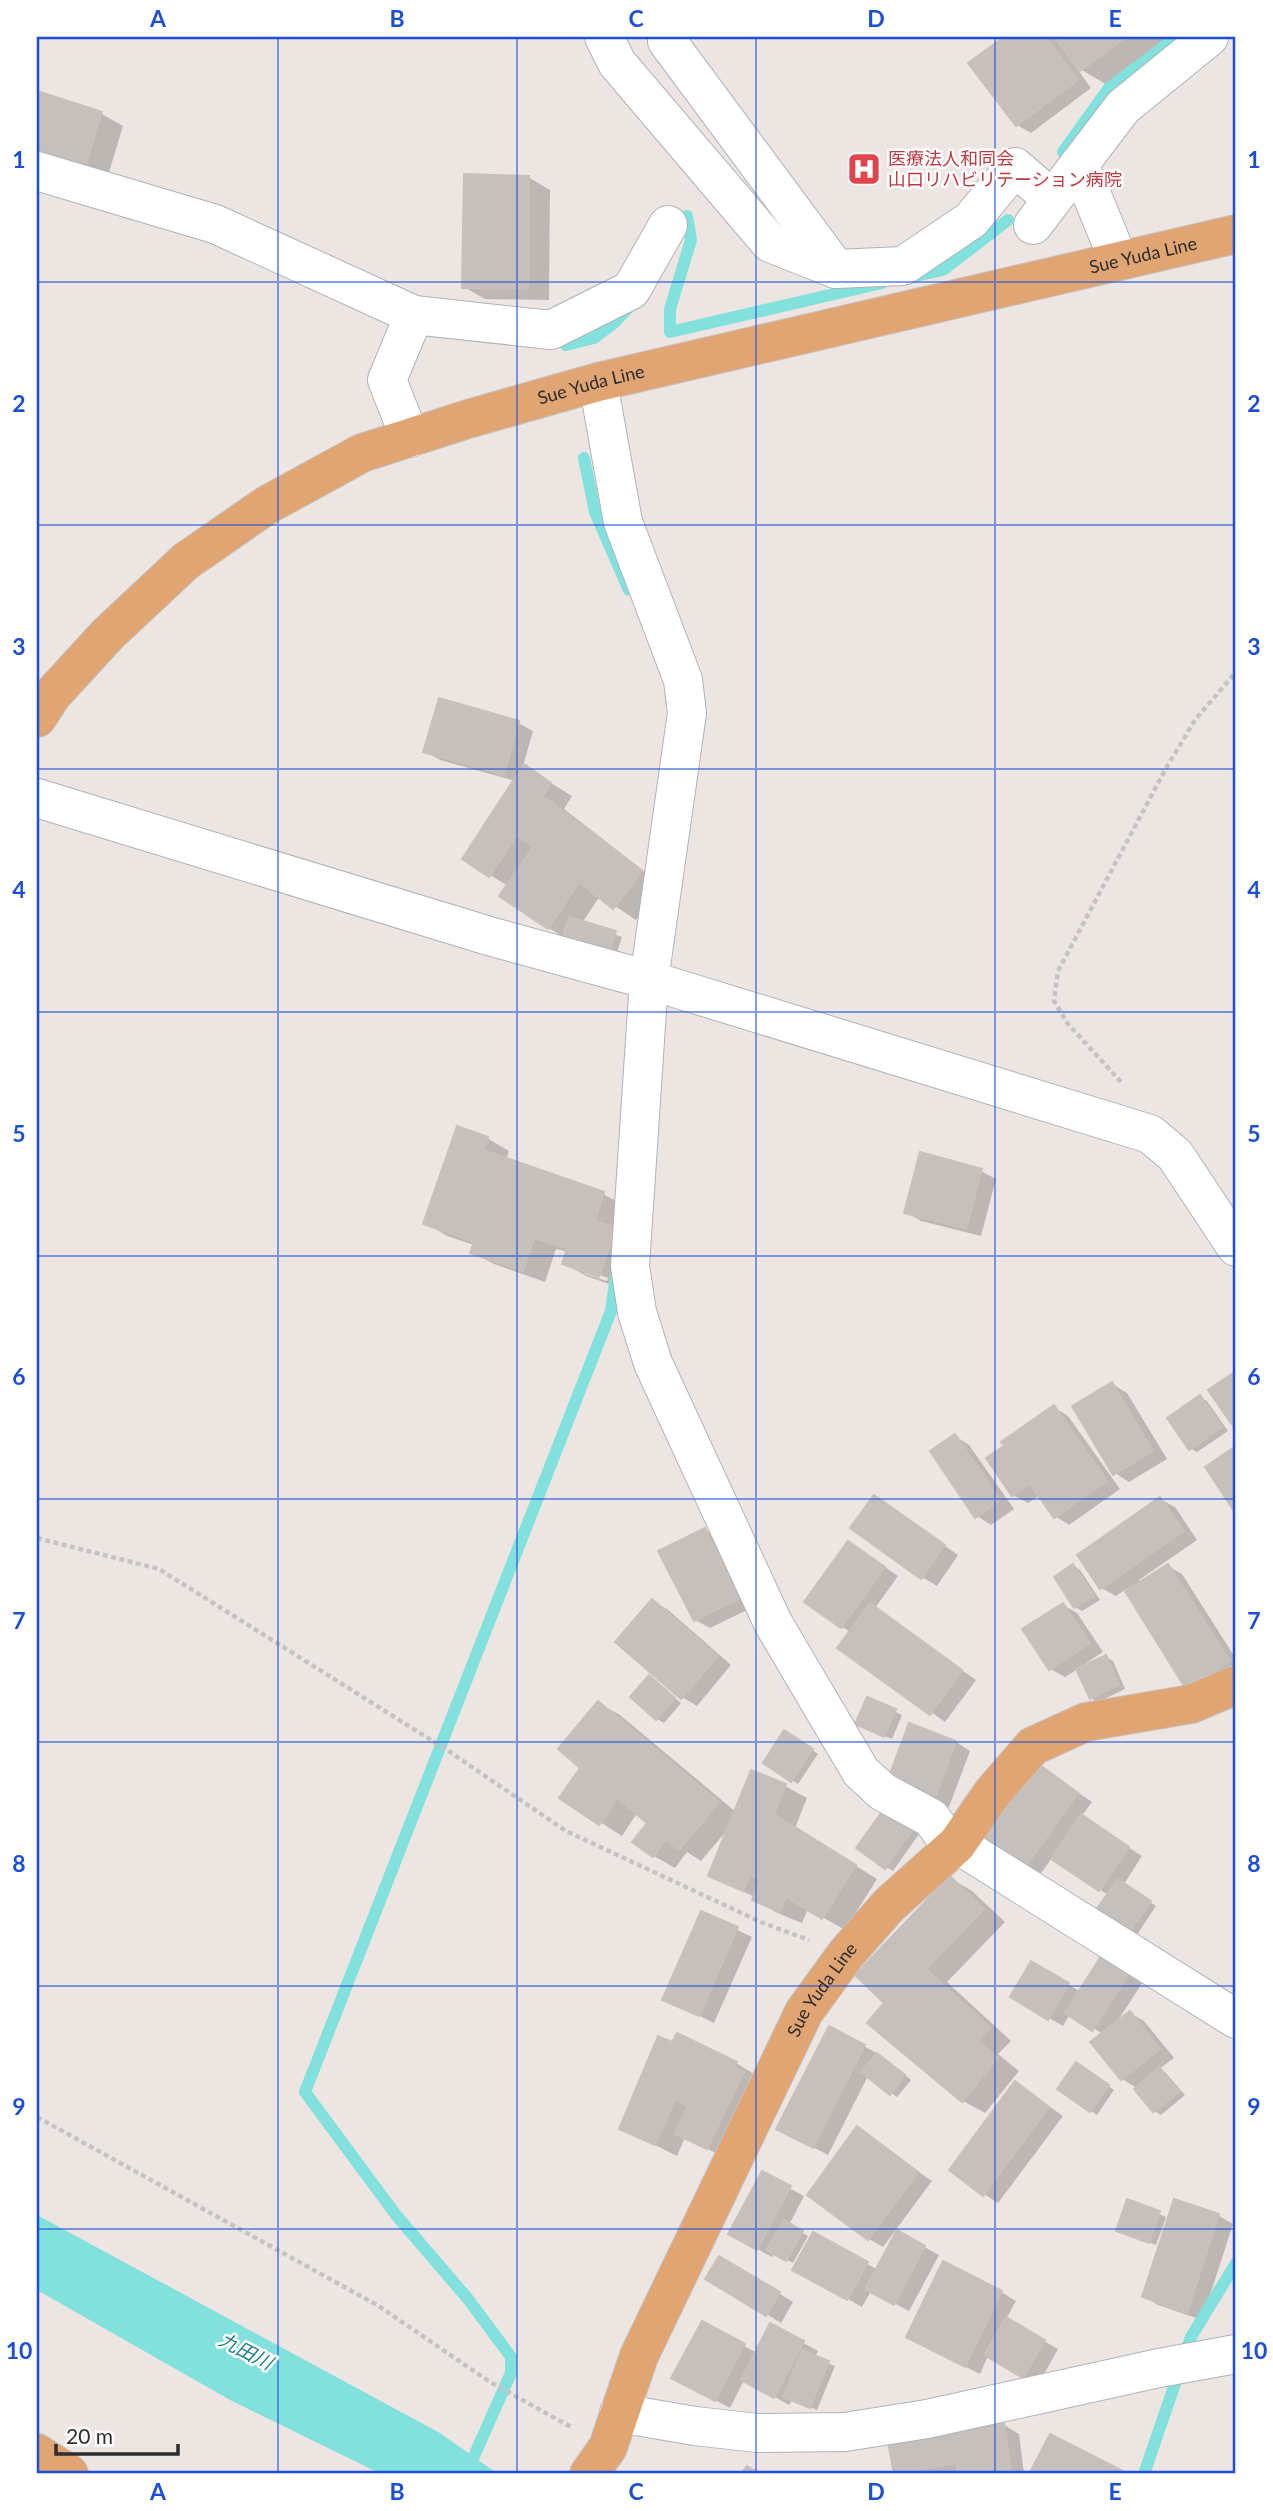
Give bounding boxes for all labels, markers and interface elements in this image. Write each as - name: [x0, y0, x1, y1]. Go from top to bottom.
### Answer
- text: A: [149, 4, 167, 32]
- text: B: [389, 4, 405, 32]
- text: C: [628, 4, 644, 32]
- text: D: [867, 4, 885, 32]
- text: E: [1108, 4, 1122, 32]
- text: 1: [12, 145, 26, 173]
- text: 1: [1247, 145, 1261, 173]
- place label: 医療法人和同会 山口リハビリテーション病院: [888, 147, 1122, 190]
- hospital icon: 医療法人和同会 山口リハビリテーション病院: [845, 150, 883, 188]
- street label: Sue Yuda Line: [1087, 231, 1199, 278]
- street label: Sue Yuda Line: [535, 360, 646, 409]
- text: 2: [12, 389, 26, 417]
- text: 2: [1247, 389, 1261, 417]
- text: 3: [12, 632, 26, 660]
- text: 3: [1247, 632, 1261, 660]
- text: 4: [12, 875, 26, 903]
- text: 4: [1247, 875, 1261, 903]
- text: 5: [12, 1119, 26, 1147]
- text: 5: [1247, 1119, 1261, 1147]
- text: 6: [12, 1362, 26, 1390]
- text: 6: [1247, 1362, 1261, 1390]
- text: 7: [12, 1606, 26, 1634]
- text: 7: [1247, 1606, 1261, 1634]
- text: 8: [12, 1849, 26, 1877]
- text: 8: [1247, 1849, 1261, 1877]
- street label: Sue Yuda Line: [782, 1937, 861, 2040]
- text: 9: [12, 2092, 26, 2120]
- text: 9: [1247, 2092, 1261, 2120]
- water label: 九田川: [216, 2327, 279, 2375]
- text: 10: [6, 2336, 32, 2364]
- text: 10: [1241, 2336, 1267, 2364]
- scale bar: [56, 2413, 178, 2457]
- text: 20 m: [66, 2423, 113, 2448]
- text: A: [149, 2477, 167, 2505]
- text: B: [389, 2477, 405, 2505]
- text: C: [628, 2477, 644, 2505]
- text: D: [867, 2477, 885, 2505]
- text: E: [1108, 2477, 1122, 2505]

